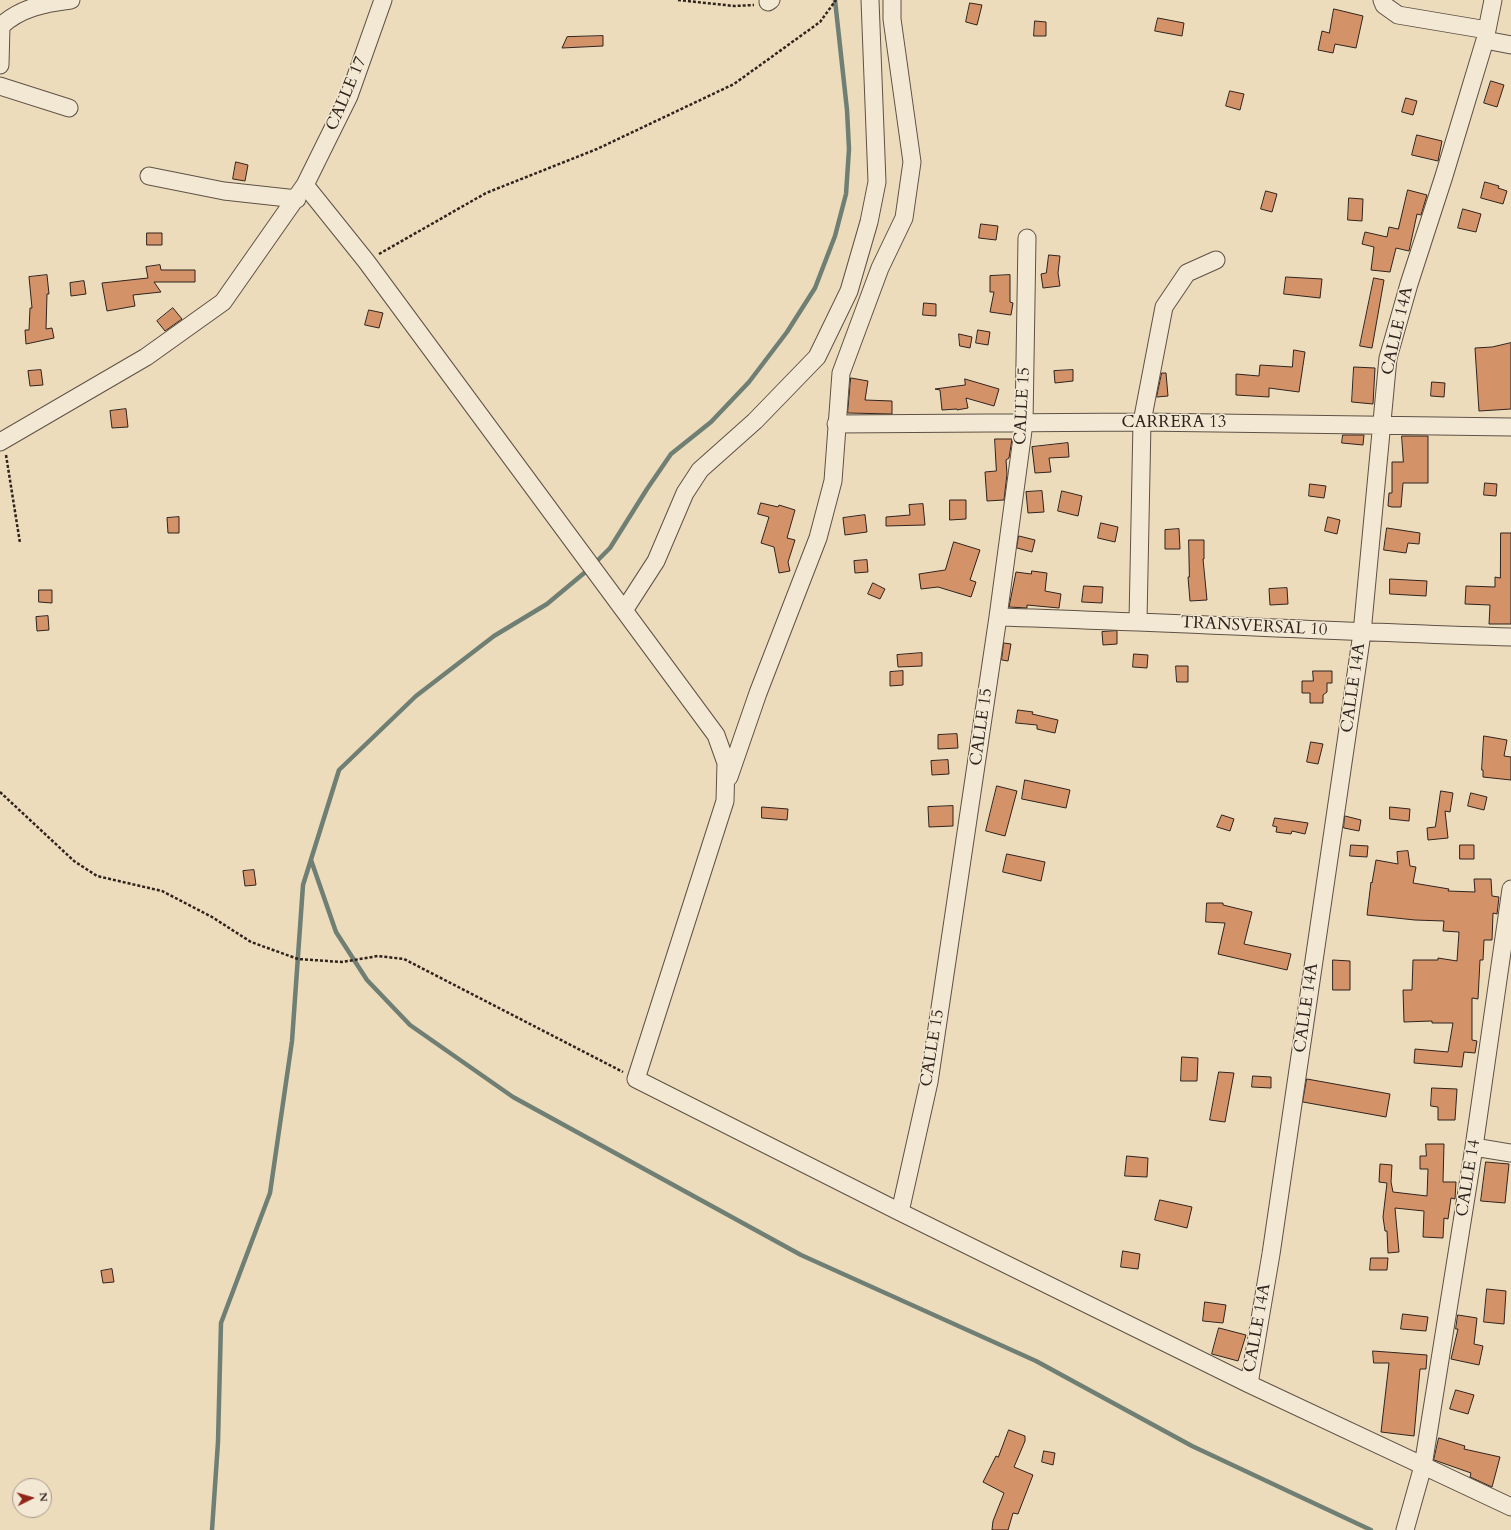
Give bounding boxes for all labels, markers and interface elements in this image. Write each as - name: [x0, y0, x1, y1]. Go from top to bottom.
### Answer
- street label: CALLE 17: [322, 54, 372, 134]
- street label: CALLE 14A: [1378, 285, 1418, 377]
- street label: CALLE 15: [1011, 366, 1035, 446]
- street label: CARRERA 13: [1122, 413, 1226, 433]
- street label: TRANSVERSAL 10: [1180, 613, 1328, 641]
- street label: CALLE 14A: [1338, 642, 1370, 734]
- street label: CALLE 15: [966, 687, 998, 767]
- street label: CALLE 14A: [1291, 962, 1323, 1054]
- street label: CALLE 15: [917, 1008, 949, 1088]
- street label: CALLE 14: [1453, 1138, 1485, 1218]
- street label: CALLE 14A: [1240, 1282, 1276, 1374]
- north arrow: [12, 1478, 52, 1518]
- text: N: [36, 1492, 51, 1502]

